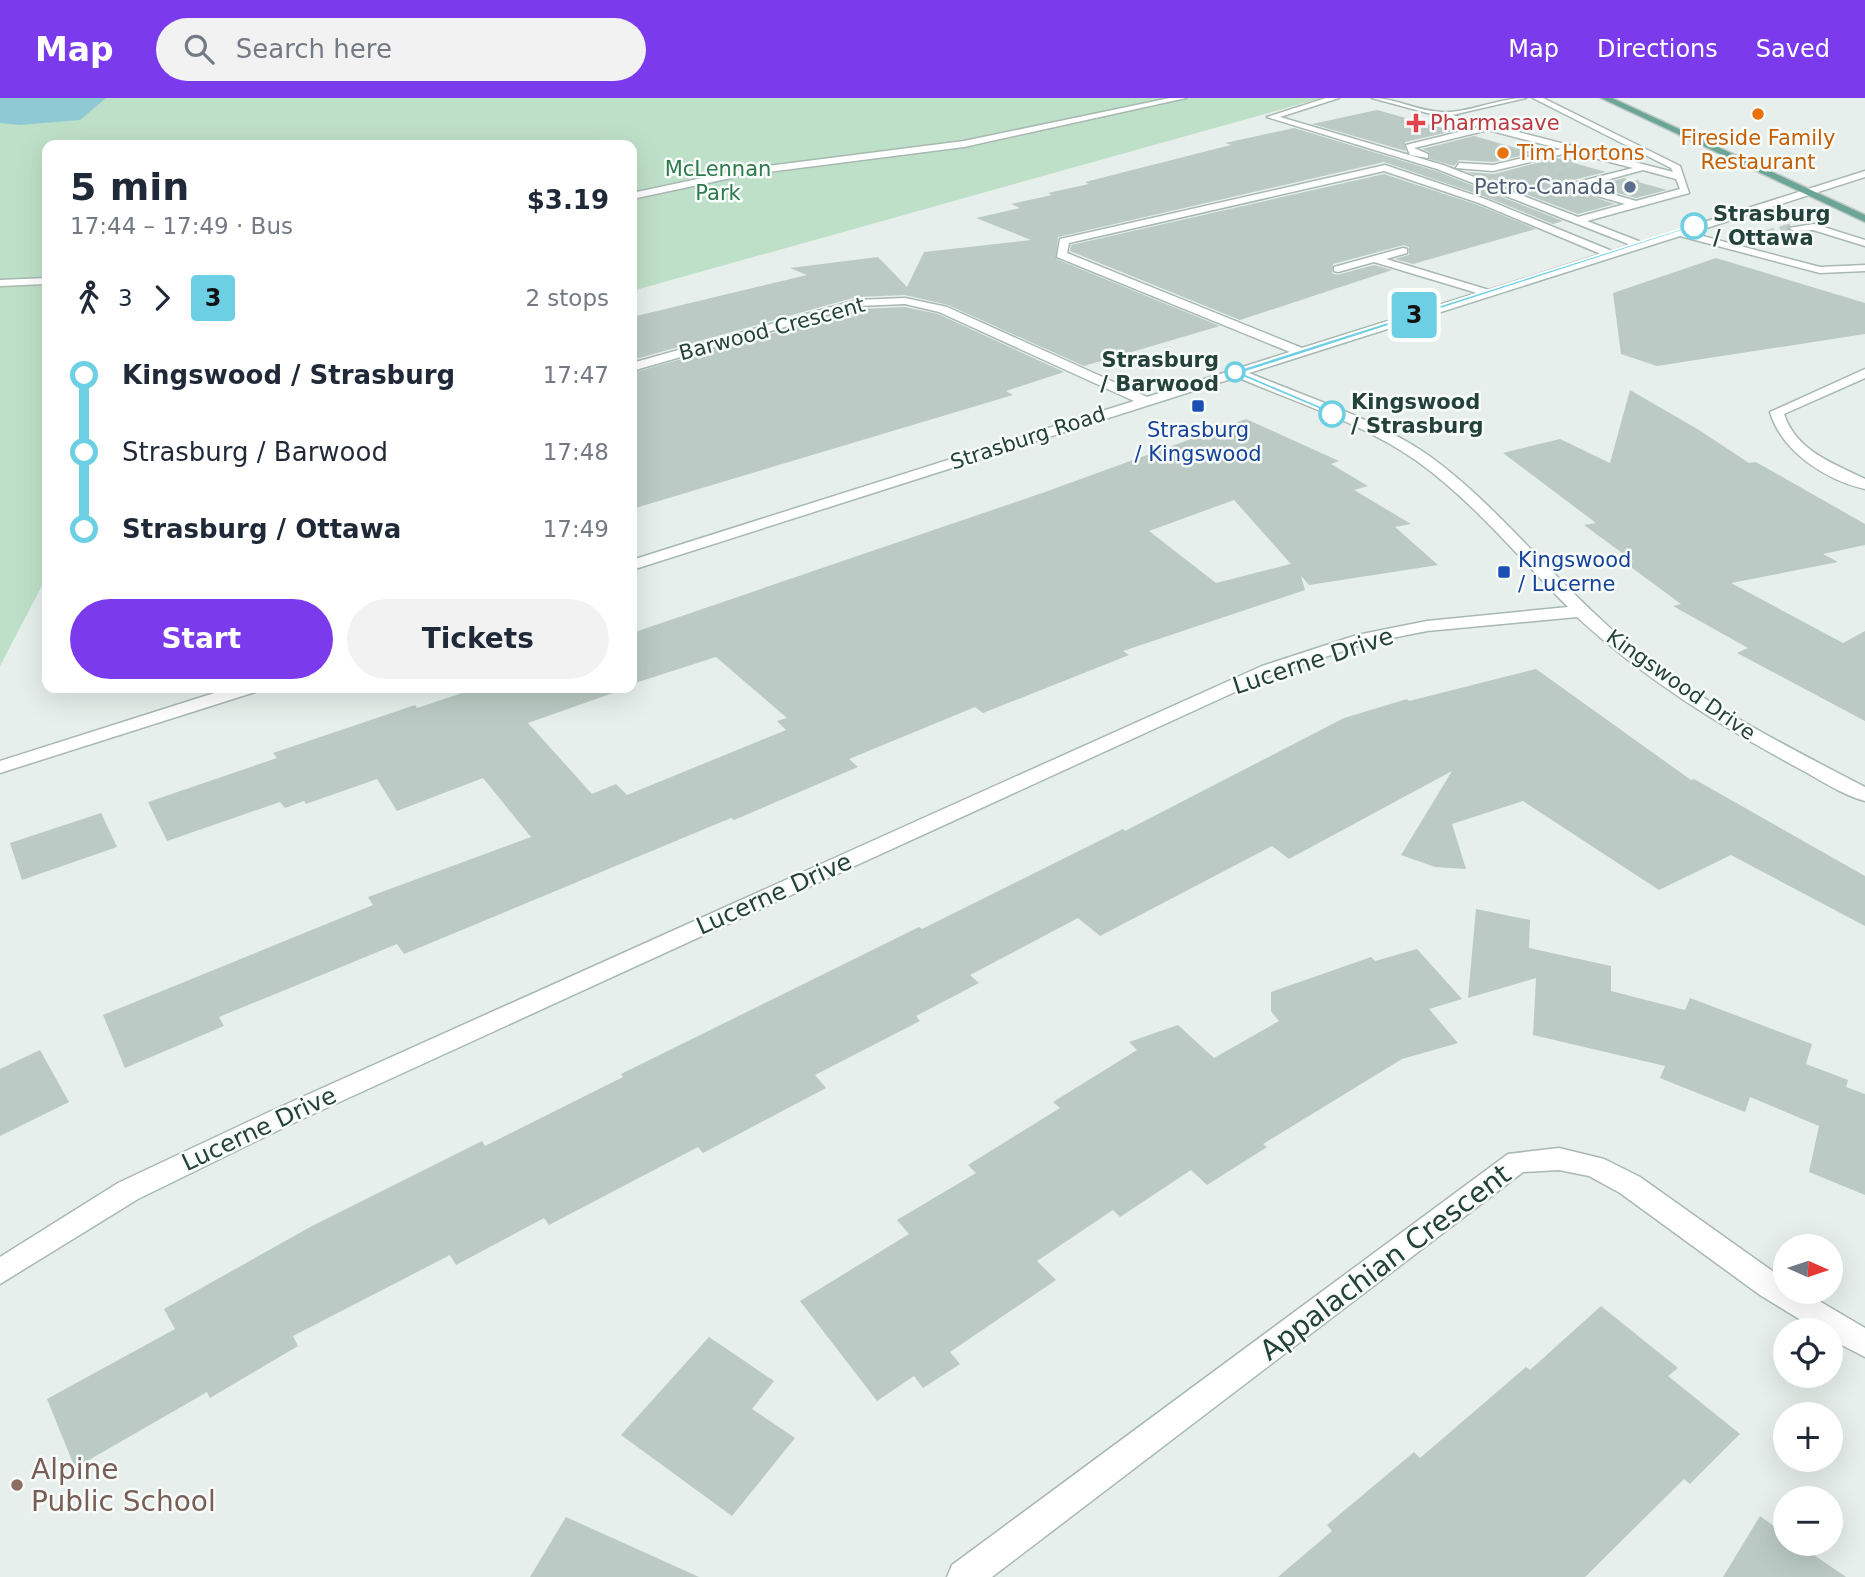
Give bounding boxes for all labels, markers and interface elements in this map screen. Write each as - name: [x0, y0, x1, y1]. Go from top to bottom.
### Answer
- search box: [156, 18, 646, 81]
- text: Map: [35, 30, 114, 69]
- icon: search: [180, 30, 218, 68]
- text: Search here: [236, 34, 392, 64]
- text: Map: [1508, 35, 1559, 63]
- text: Directions: [1597, 35, 1718, 63]
- text: Saved: [1756, 35, 1830, 63]
- marker: Fireside Family Restaurant: [1750, 106, 1766, 122]
- place label: Pharmasave: [1430, 111, 1560, 135]
- marker: Pharmasave: [1408, 115, 1424, 131]
- place label: Fireside Family Restaurant: [1681, 126, 1835, 174]
- place label: Tim Hortons: [1516, 141, 1645, 165]
- marker: Tim Hortons: [1495, 145, 1511, 161]
- park label: McLennan Park: [665, 157, 771, 205]
- text: 5 min: [70, 165, 189, 209]
- place label: Petro-Canada: [1474, 175, 1616, 199]
- marker: Petro-Canada: [1622, 179, 1638, 195]
- text: $3.19: [527, 185, 609, 215]
- place label: Strasburg / Ottawa: [1713, 202, 1831, 250]
- text: 17:44 – 17:49 · Bus: [70, 213, 293, 239]
- marker: Strasburg / Ottawa: [1681, 213, 1707, 239]
- icon: walk: [70, 279, 108, 317]
- icon: forward: [143, 279, 181, 317]
- text: 3: [205, 284, 221, 312]
- text: 3: [118, 285, 133, 311]
- text: 2 stops: [525, 285, 609, 311]
- line badge: 3: [1391, 292, 1437, 338]
- street label: Barwood Crescent: [676, 293, 868, 365]
- text: 3: [1406, 301, 1422, 329]
- place label: Strasburg / Barwood: [1100, 348, 1219, 396]
- text: Kingswood / Strasburg: [122, 360, 455, 390]
- text: 17:47: [543, 362, 609, 388]
- marker: Strasburg / Barwood: [1225, 362, 1245, 382]
- place label: Kingswood / Strasburg: [1351, 390, 1484, 438]
- marker: Strasburg / Kingswood: [1190, 398, 1206, 414]
- marker: Kingswood / Strasburg: [1319, 401, 1345, 427]
- street label: Strasburg Road: [947, 402, 1109, 474]
- place label: Strasburg / Kingswood: [1134, 418, 1262, 466]
- text: Strasburg / Barwood: [122, 437, 388, 467]
- text: 17:48: [543, 439, 609, 465]
- text: Strasburg / Ottawa: [122, 514, 401, 544]
- text: 17:49: [543, 516, 609, 542]
- place label: Kingswood / Lucerne: [1518, 548, 1631, 596]
- marker: Kingswood / Lucerne: [1496, 564, 1512, 580]
- button: Start: [70, 599, 333, 679]
- button: Tickets: [347, 599, 609, 679]
- street label: Lucerne Drive: [1229, 622, 1397, 700]
- street label: Kingswood Drive: [1602, 625, 1760, 745]
- street label: Lucerne Drive: [692, 847, 856, 941]
- street label: Lucerne Drive: [177, 1081, 341, 1177]
- street label: Appalachian Crescent: [1254, 1157, 1517, 1367]
- north arrow: [1773, 1234, 1843, 1304]
- map controls: [1773, 1234, 1843, 1556]
- button: locate: [1773, 1318, 1843, 1388]
- button: +: [1773, 1402, 1843, 1472]
- place label: Alpine Public School: [31, 1453, 216, 1518]
- marker: Alpine Public School: [9, 1477, 25, 1493]
- button: −: [1773, 1486, 1843, 1556]

